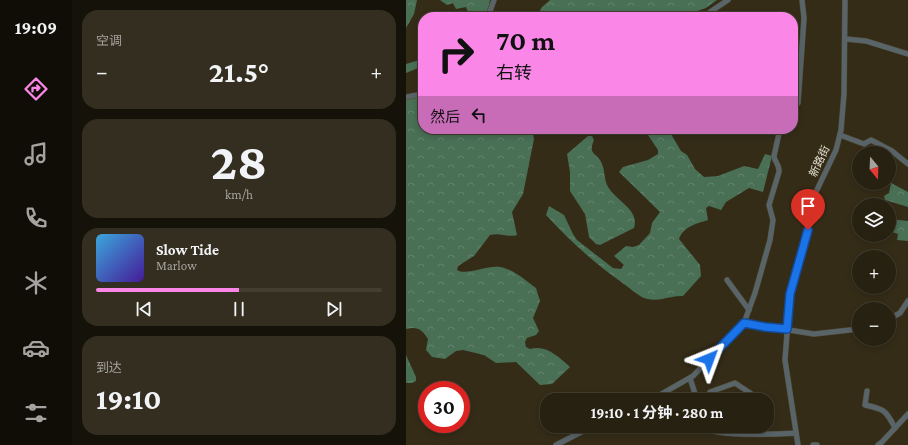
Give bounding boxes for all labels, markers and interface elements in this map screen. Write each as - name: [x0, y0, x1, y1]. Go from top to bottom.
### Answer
- text: 19:09: [15, 18, 57, 38]
- text: 70 m: [496, 25, 555, 56]
- icon: right: [430, 28, 482, 80]
- text: 空调: [96, 33, 122, 48]
- text: 21.5°: [209, 55, 269, 88]
- text: −: [96, 59, 108, 84]
- text: +: [370, 59, 382, 84]
- text: 右转: [496, 63, 532, 83]
- icon: directions: [22, 75, 50, 103]
- icon: left: [468, 104, 490, 126]
- text: 然后: [430, 109, 460, 125]
- text: 28: [211, 132, 267, 190]
- icon: music: [22, 140, 50, 168]
- street label: 新路街: [807, 144, 831, 178]
- north arrow: [852, 146, 896, 190]
- map controls: [852, 146, 896, 346]
- text: km/h: [225, 187, 253, 202]
- pin: [791, 189, 825, 230]
- icon: arrive: [797, 195, 819, 217]
- button: layers: [852, 198, 896, 242]
- icon: phone: [22, 204, 50, 232]
- text: Slow Tide: [156, 242, 219, 258]
- button: +: [852, 250, 896, 294]
- text: Marlow: [156, 258, 197, 273]
- icon: climate: [22, 269, 50, 297]
- icon: previous: [133, 298, 155, 320]
- icon: pause: [228, 298, 250, 320]
- icon: next: [323, 298, 345, 320]
- button: −: [852, 302, 896, 346]
- icon: car: [22, 334, 50, 362]
- position arrow: [688, 338, 730, 380]
- text: 到达: [96, 360, 122, 375]
- speed limit sign: 30: [418, 381, 470, 433]
- text: 19:10: [96, 382, 161, 415]
- icon: filters: [22, 399, 50, 427]
- text: 19:10 · 1 分钟 · 280 m: [591, 405, 723, 421]

